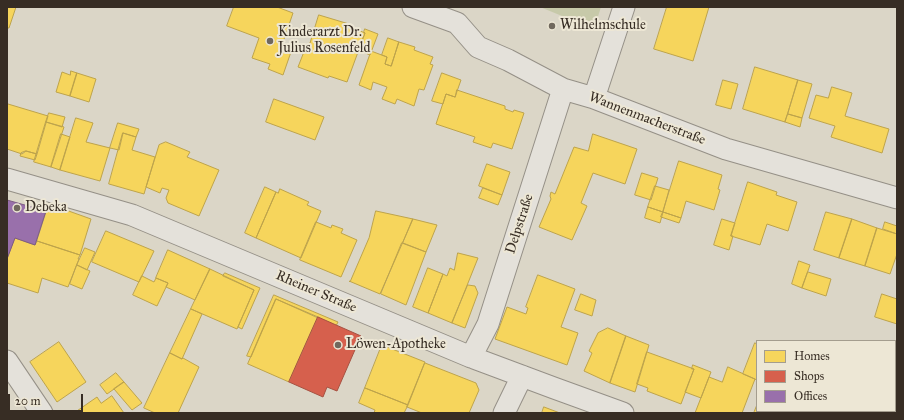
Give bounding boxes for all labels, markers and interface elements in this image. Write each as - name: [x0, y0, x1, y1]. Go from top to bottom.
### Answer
- place label: Wilhelmschule: [560, 18, 646, 34]
- marker: Wilhelmschule: [547, 21, 557, 31]
- place label: Kinderarzt Dr. Julius Rosenfeld: [278, 25, 371, 58]
- marker: Kinderarzt Dr. Julius Rosenfeld: [265, 36, 275, 46]
- street label: Wannenmacherstraße: [586, 89, 708, 149]
- street label: Delpstraße: [502, 192, 538, 256]
- place label: Debeka: [25, 200, 67, 216]
- marker: Debeka: [12, 203, 22, 213]
- street label: Rheiner Straße: [273, 267, 359, 317]
- place label: Löwen-Apotheke: [346, 337, 446, 353]
- marker: Löwen-Apotheke: [333, 340, 343, 350]
- legend: [756, 340, 896, 412]
- text: Homes: [794, 349, 830, 363]
- text: Shops: [794, 369, 824, 383]
- scale bar: [10, 386, 85, 412]
- text: Offices: [794, 389, 827, 403]
- text: 20 m: [15, 394, 41, 408]

